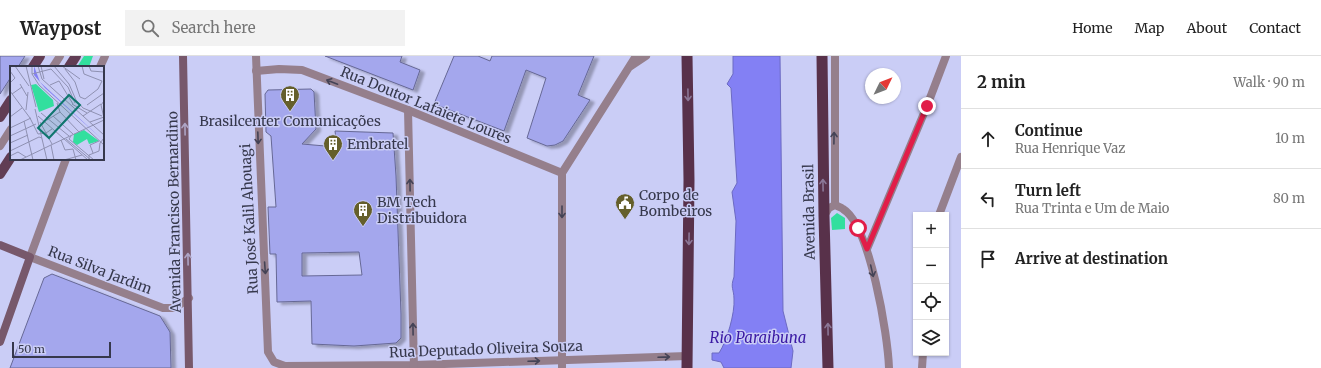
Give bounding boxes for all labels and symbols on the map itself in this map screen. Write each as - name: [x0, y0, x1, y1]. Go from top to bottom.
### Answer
- street label: Rua Doutor Lafaiete Loures: [338, 62, 514, 148]
- inset map: [10, 66, 104, 160]
- north arrow: [865, 68, 901, 104]
- one-way arrow: [326, 77, 338, 85]
- building icon: Brasilcenter Comunicações: [279, 84, 301, 112]
- one-way arrow: [684, 88, 692, 101]
- route end: [918, 97, 936, 115]
- street label: Avenida Francisco Bernardino: [163, 111, 185, 314]
- place label: Brasilcenter Comunicações: [199, 112, 381, 130]
- one-way arrow: [181, 123, 189, 136]
- one-way arrow: [254, 131, 262, 144]
- one-way arrow: [830, 132, 838, 145]
- building icon: Embratel: [322, 133, 344, 161]
- place label: Embratel: [347, 135, 409, 153]
- street label: Rua José Kalil Ahouagi: [236, 143, 262, 295]
- street label: Avenida Brasil: [799, 163, 819, 261]
- one-way arrow: [406, 179, 414, 192]
- one-way arrow: [819, 179, 827, 192]
- place label: Corpo de Bombeiros: [639, 186, 712, 220]
- public building icon: Corpo de Bombeiros: [614, 192, 636, 220]
- place label: BM Tech Distribuidora: [377, 193, 468, 227]
- building icon: BM Tech Distribuidora: [352, 199, 374, 227]
- one-way arrow: [558, 205, 566, 218]
- route start: [849, 219, 867, 237]
- one-way arrow: [685, 232, 693, 245]
- street label: Rua Silva Jardim: [46, 242, 155, 298]
- one-way arrow: [184, 253, 192, 266]
- one-way arrow: [261, 261, 268, 274]
- one-way arrow: [869, 264, 877, 277]
- one-way arrow: [409, 323, 417, 336]
- one-way arrow: [824, 323, 832, 336]
- water label: Rio Paraibuna: [710, 328, 806, 347]
- street label: Rua Deputado Oliveira Souza: [389, 337, 584, 361]
- scale bar: [12, 340, 111, 359]
- one-way arrow: [657, 353, 670, 361]
- one-way arrow: [527, 357, 540, 364]

